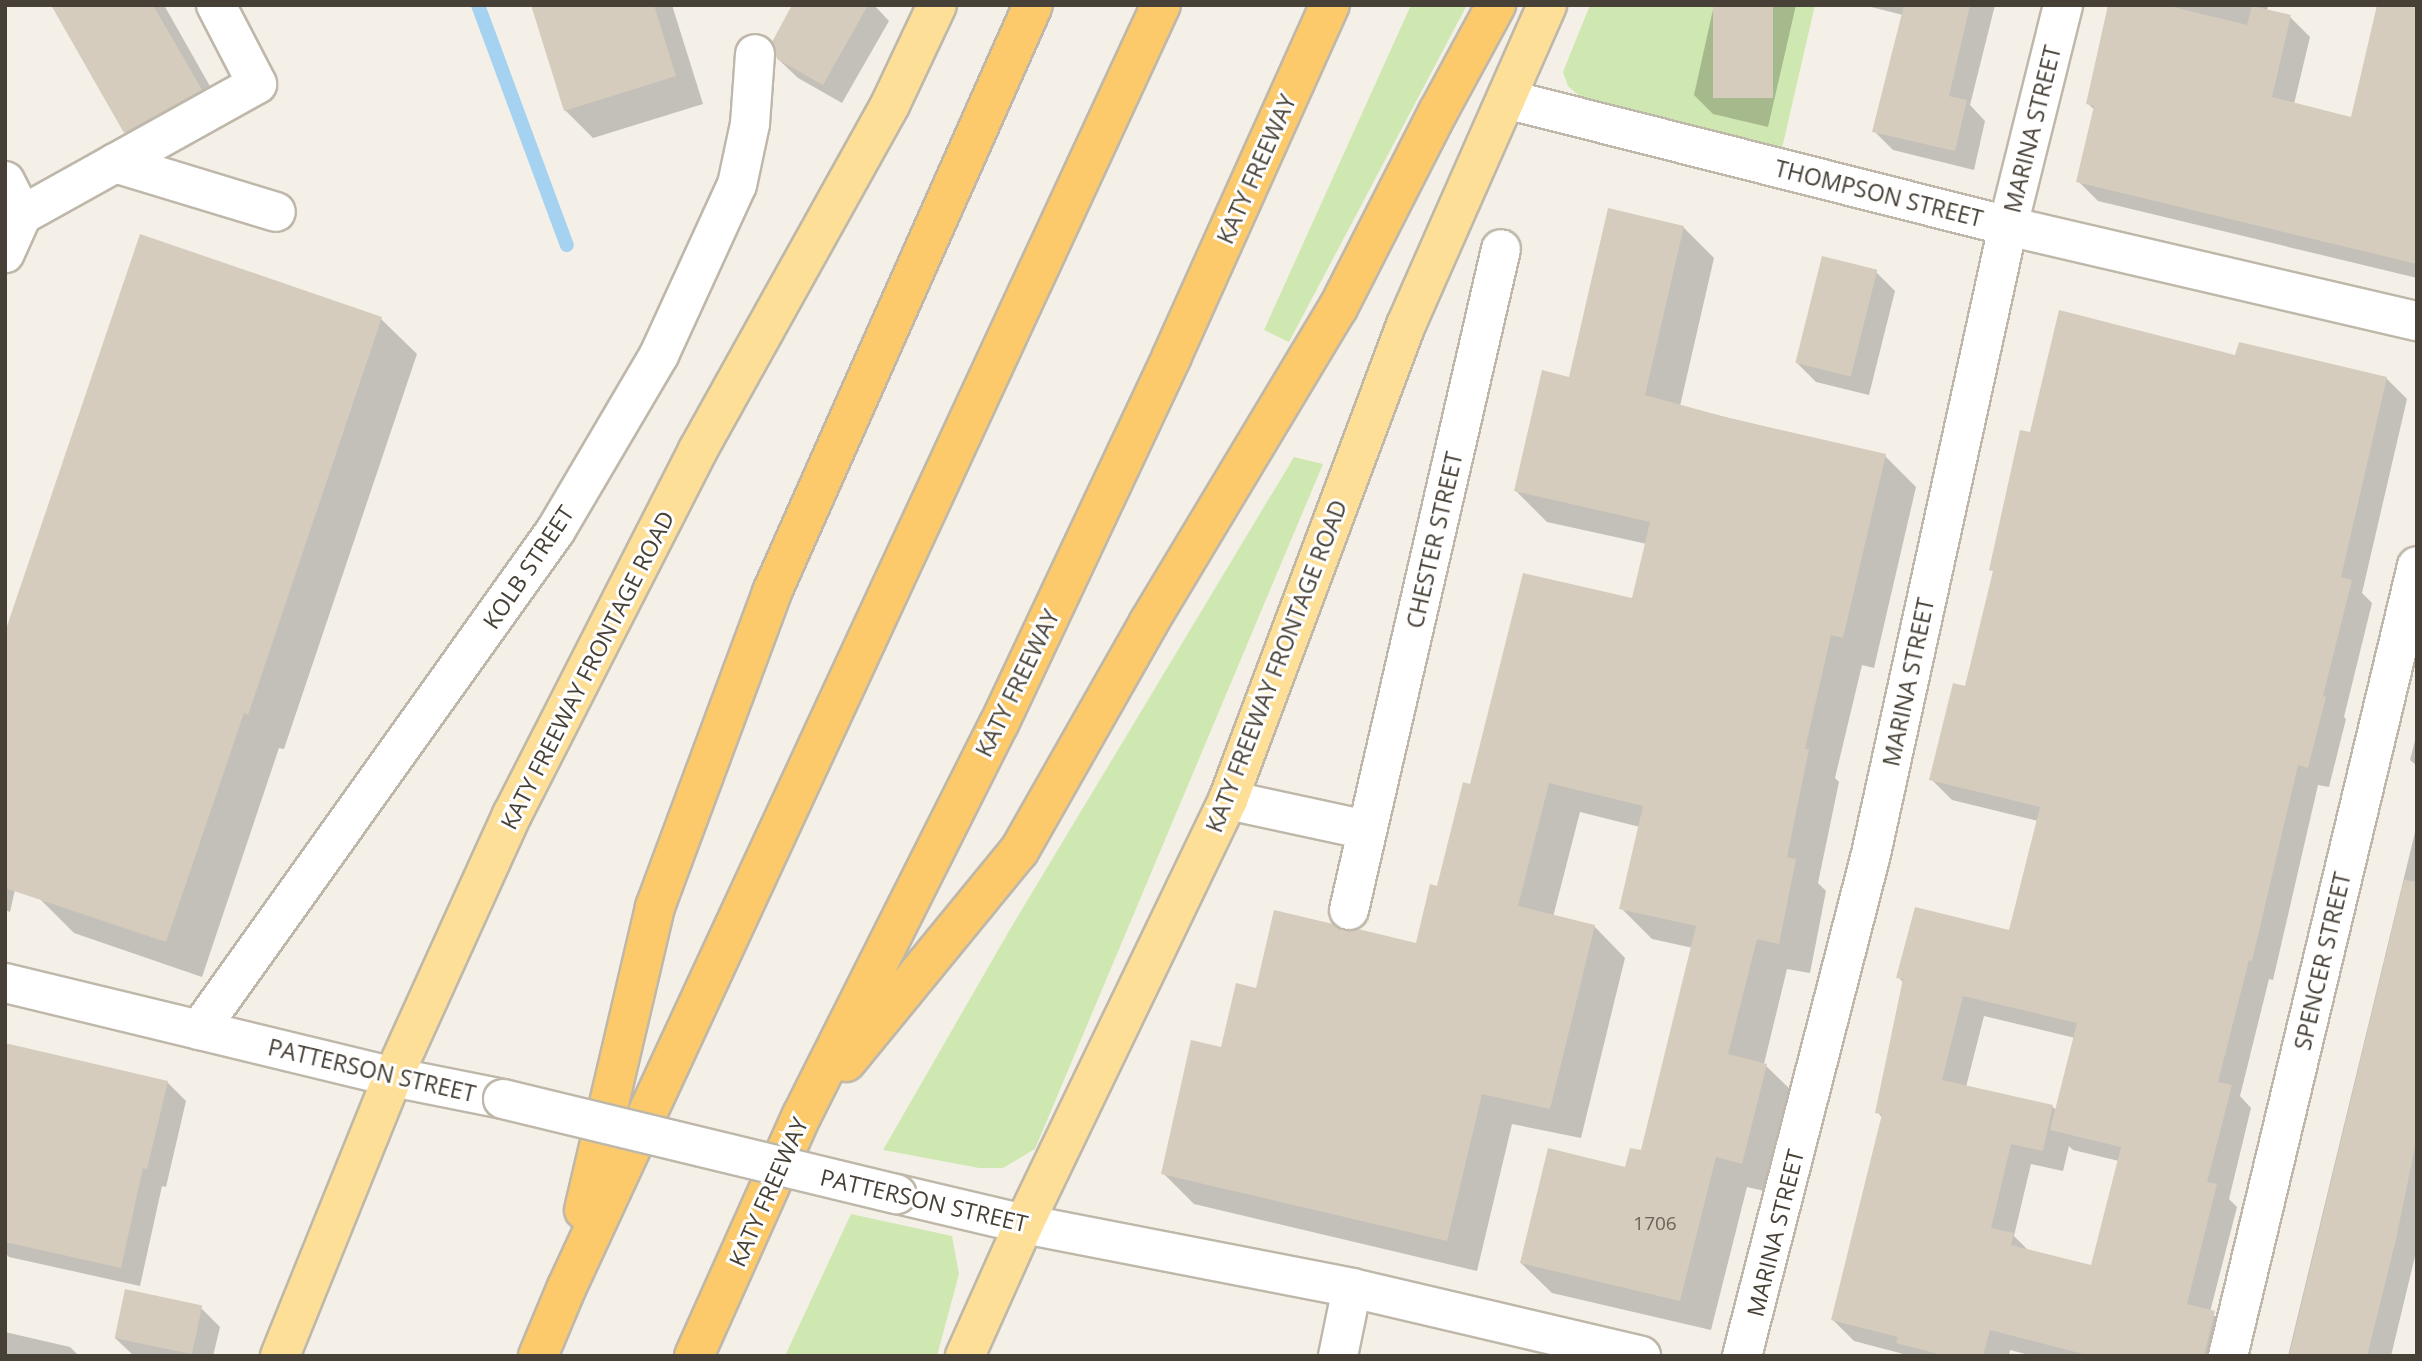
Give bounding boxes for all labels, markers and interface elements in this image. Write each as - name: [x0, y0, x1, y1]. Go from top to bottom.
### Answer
- street label: MARINA STREET: [1998, 43, 2066, 215]
- street label: KATY FREEWAY: [1211, 90, 1301, 248]
- street label: THOMPSON STREET: [1772, 154, 1986, 232]
- street label: CHESTER STREET: [1400, 449, 1468, 631]
- street label: KATY FREEWAY FRONTAGE ROAD: [1200, 496, 1352, 836]
- street label: KOLB STREET: [477, 500, 579, 634]
- street label: KATY FREEWAY FRONTAGE ROAD: [494, 506, 680, 834]
- street label: MARINA STREET: [1877, 595, 1939, 769]
- street label: KATY FREEWAY: [969, 605, 1065, 761]
- street label: SPENCER STREET: [2288, 869, 2356, 1053]
- street label: PATTERSON STREET: [266, 1033, 478, 1107]
- street label: KATY FREEWAY: [723, 1113, 813, 1271]
- street label: MARINA STREET: [1741, 1147, 1809, 1319]
- street label: PATTERSON STREET: [818, 1163, 1030, 1237]
- house number: 1706: [1633, 1213, 1677, 1235]

